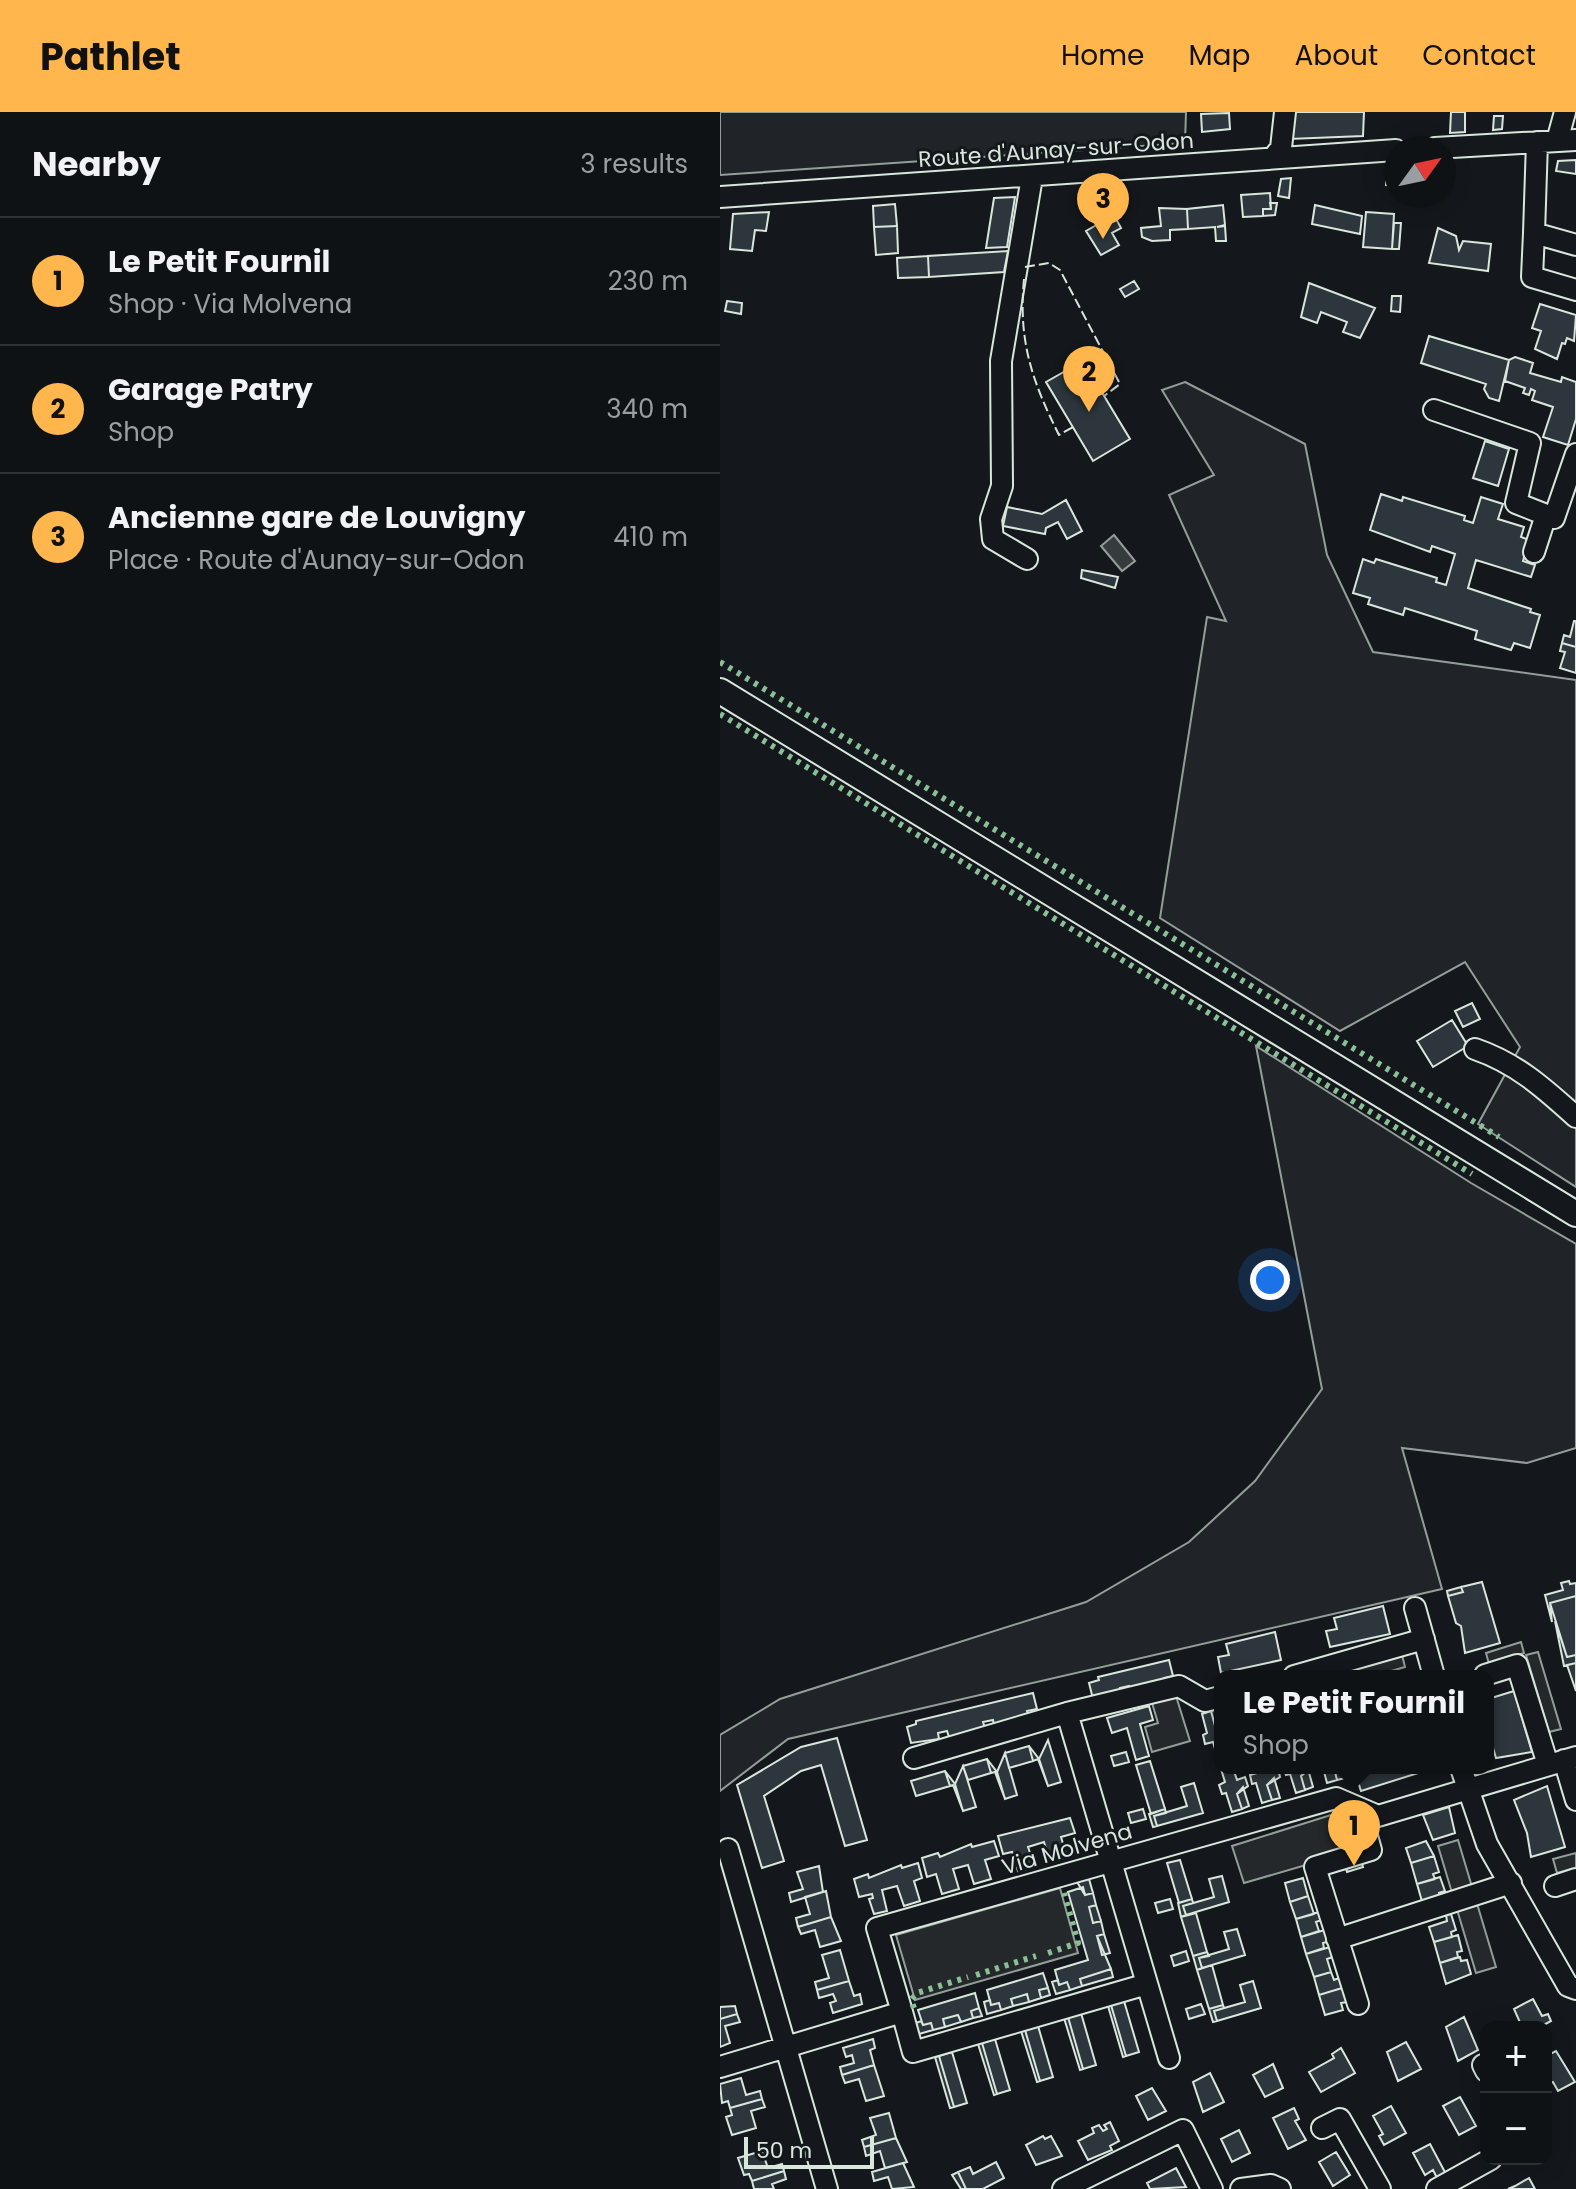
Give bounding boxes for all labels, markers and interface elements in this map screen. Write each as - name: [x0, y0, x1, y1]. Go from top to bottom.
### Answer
- text: Pathlet: [40, 30, 181, 83]
- text: Home: [1061, 36, 1144, 75]
- text: Map: [1188, 36, 1250, 75]
- text: About: [1294, 36, 1378, 75]
- text: Contact: [1422, 36, 1536, 75]
- street label: Route d'Aunay-sur-Odon: [917, 125, 1195, 175]
- north arrow: [1384, 136, 1456, 208]
- text: Nearby: [32, 140, 161, 188]
- text: 3 results: [580, 146, 688, 182]
- pin: 3: [1077, 173, 1129, 239]
- text: Le Petit Fournil: [108, 240, 330, 283]
- text: 1: [53, 263, 63, 299]
- text: 230 m: [608, 263, 688, 299]
- text: Shop · Via Molvena: [108, 286, 352, 322]
- pin: 2: [1063, 346, 1115, 412]
- text: Garage Patry: [108, 368, 313, 411]
- text: 2: [51, 391, 65, 427]
- text: 340 m: [606, 391, 688, 427]
- text: Shop: [108, 414, 174, 450]
- text: Ancienne gare de Louvigny: [108, 496, 526, 539]
- text: 3: [50, 519, 66, 555]
- text: 410 m: [613, 519, 688, 555]
- text: Place · Route d'Aunay-sur-Odon: [108, 542, 525, 578]
- your location: [1250, 1260, 1290, 1300]
- popup: [1214, 1670, 1494, 1774]
- text: Le Petit Fournil: [1243, 1681, 1465, 1724]
- text: Shop: [1243, 1727, 1309, 1763]
- pin: 1: [1328, 1800, 1380, 1866]
- street label: Via Molvena: [998, 1816, 1136, 1882]
- map controls: [1480, 2021, 1552, 2165]
- button: +: [1480, 2021, 1552, 2093]
- button: −: [1480, 2093, 1552, 2165]
- scale bar: [744, 2133, 874, 2169]
- text: 50 m: [756, 2135, 812, 2166]

